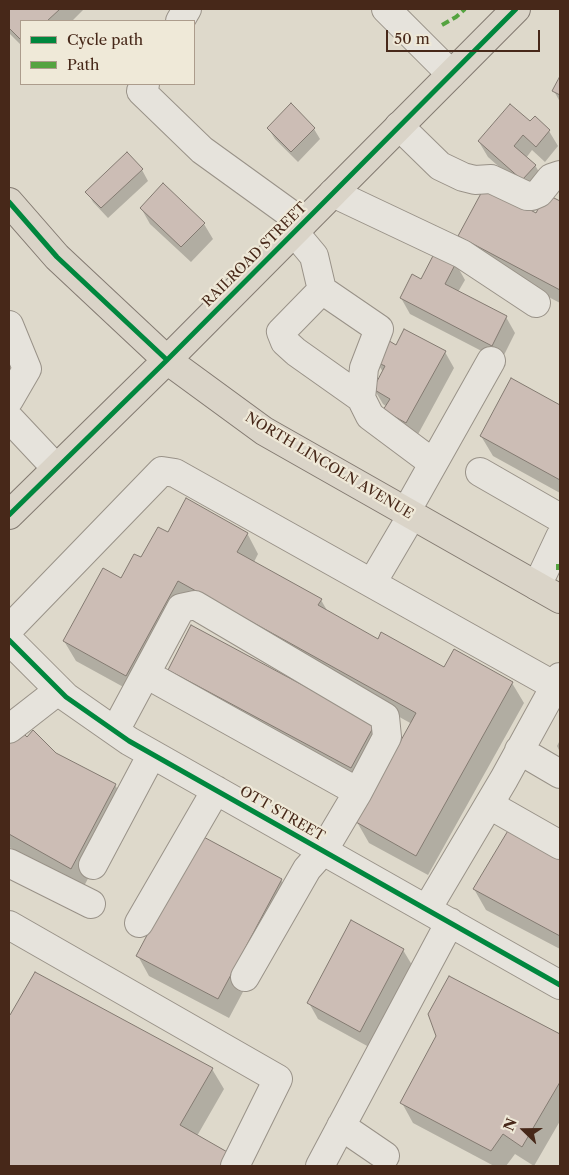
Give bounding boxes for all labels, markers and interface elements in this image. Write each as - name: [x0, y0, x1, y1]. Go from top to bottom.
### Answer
- legend: [20, 20, 195, 85]
- scale bar: [389, 20, 543, 52]
- text: 50 m: [394, 29, 430, 48]
- text: Cycle path: [67, 30, 143, 49]
- text: Path: [67, 55, 99, 74]
- street label: RAILROAD STREET: [199, 199, 311, 311]
- street label: NORTH LINCOLN AVENUE: [242, 409, 416, 523]
- street label: OTT STREET: [237, 783, 327, 845]
- north arrow: [499, 1105, 549, 1155]
- text: N: [499, 1115, 521, 1133]

